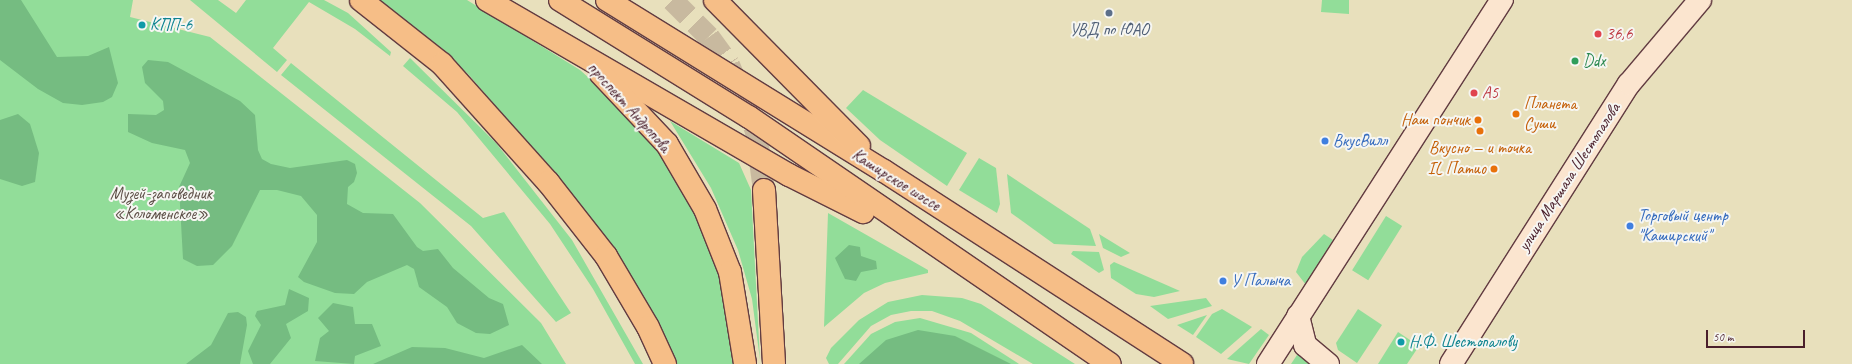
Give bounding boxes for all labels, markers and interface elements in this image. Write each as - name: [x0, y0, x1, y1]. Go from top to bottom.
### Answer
- marker: УВД по ЮАО: [1104, 8, 1114, 18]
- place label: КПП-6: [150, 15, 192, 35]
- marker: КПП-6: [137, 20, 147, 30]
- place label: УВД по ЮАО: [1069, 20, 1149, 40]
- place label: 36,6: [1606, 24, 1632, 44]
- marker: 36,6: [1593, 29, 1603, 39]
- place label: Ddx: [1583, 51, 1605, 71]
- marker: Ddx: [1570, 56, 1580, 66]
- street label: проспект Андропова: [583, 58, 675, 156]
- place label: А5: [1482, 83, 1498, 103]
- marker: А5: [1469, 88, 1479, 98]
- place label: Планета Суши: [1524, 94, 1577, 134]
- street label: улица Маршала Шестопалова: [1513, 99, 1625, 255]
- marker: Планета Суши: [1511, 109, 1521, 119]
- place label: Наш пончик: [1400, 110, 1470, 130]
- marker: Наш пончик: [1473, 115, 1483, 125]
- marker: Вкусно — и точка: [1475, 126, 1485, 136]
- place label: ВкусВилл: [1333, 131, 1387, 151]
- marker: ВкусВилл: [1320, 136, 1330, 146]
- place label: Вкусно — и точка: [1429, 138, 1531, 158]
- street label: Каширское шоссе: [848, 145, 944, 215]
- place label: IL Патио: [1428, 159, 1486, 179]
- marker: IL Патио: [1489, 164, 1499, 174]
- park label: Музей-заповедник «Коломенское»: [110, 184, 212, 224]
- place label: Торговый центр "Каширский": [1638, 206, 1728, 246]
- marker: Торговый центр "Каширский": [1625, 221, 1635, 231]
- place label: У Палыча: [1231, 271, 1290, 291]
- marker: У Палыча: [1218, 276, 1228, 286]
- scale bar: [1708, 322, 1807, 348]
- text: 50 m: [1713, 329, 1733, 345]
- place label: Н.Ф. Шестопалову: [1409, 332, 1517, 352]
- marker: Н.Ф. Шестопалову: [1396, 337, 1406, 347]

